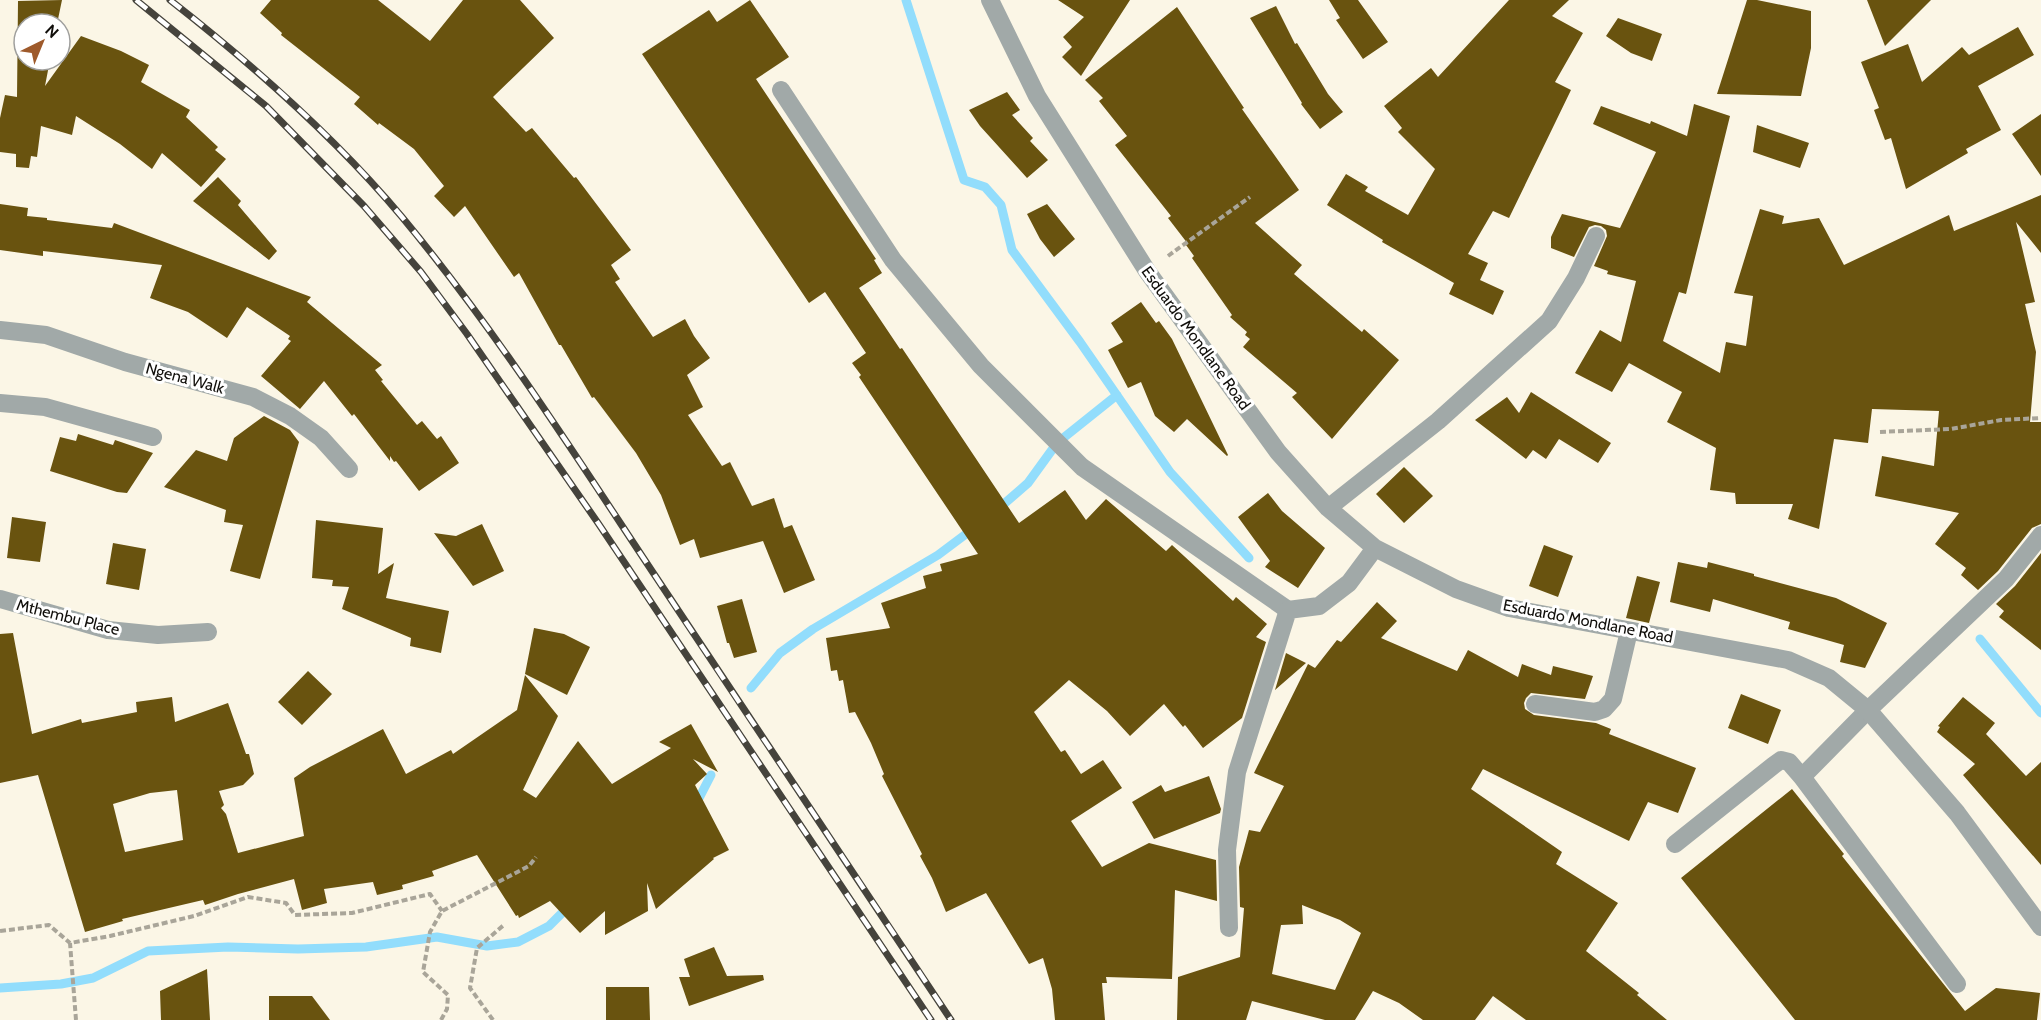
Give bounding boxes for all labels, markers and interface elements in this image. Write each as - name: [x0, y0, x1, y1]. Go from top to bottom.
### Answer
- north arrow: [12, 12, 72, 72]
- text: N: [41, 21, 63, 42]
- street label: Esduardo Mondlane Road: [1138, 263, 1254, 413]
- street label: Ngena Walk: [144, 358, 227, 398]
- street label: Mthembu Place: [14, 595, 122, 639]
- street label: Esduardo Mondlane Road: [1501, 595, 1675, 647]

